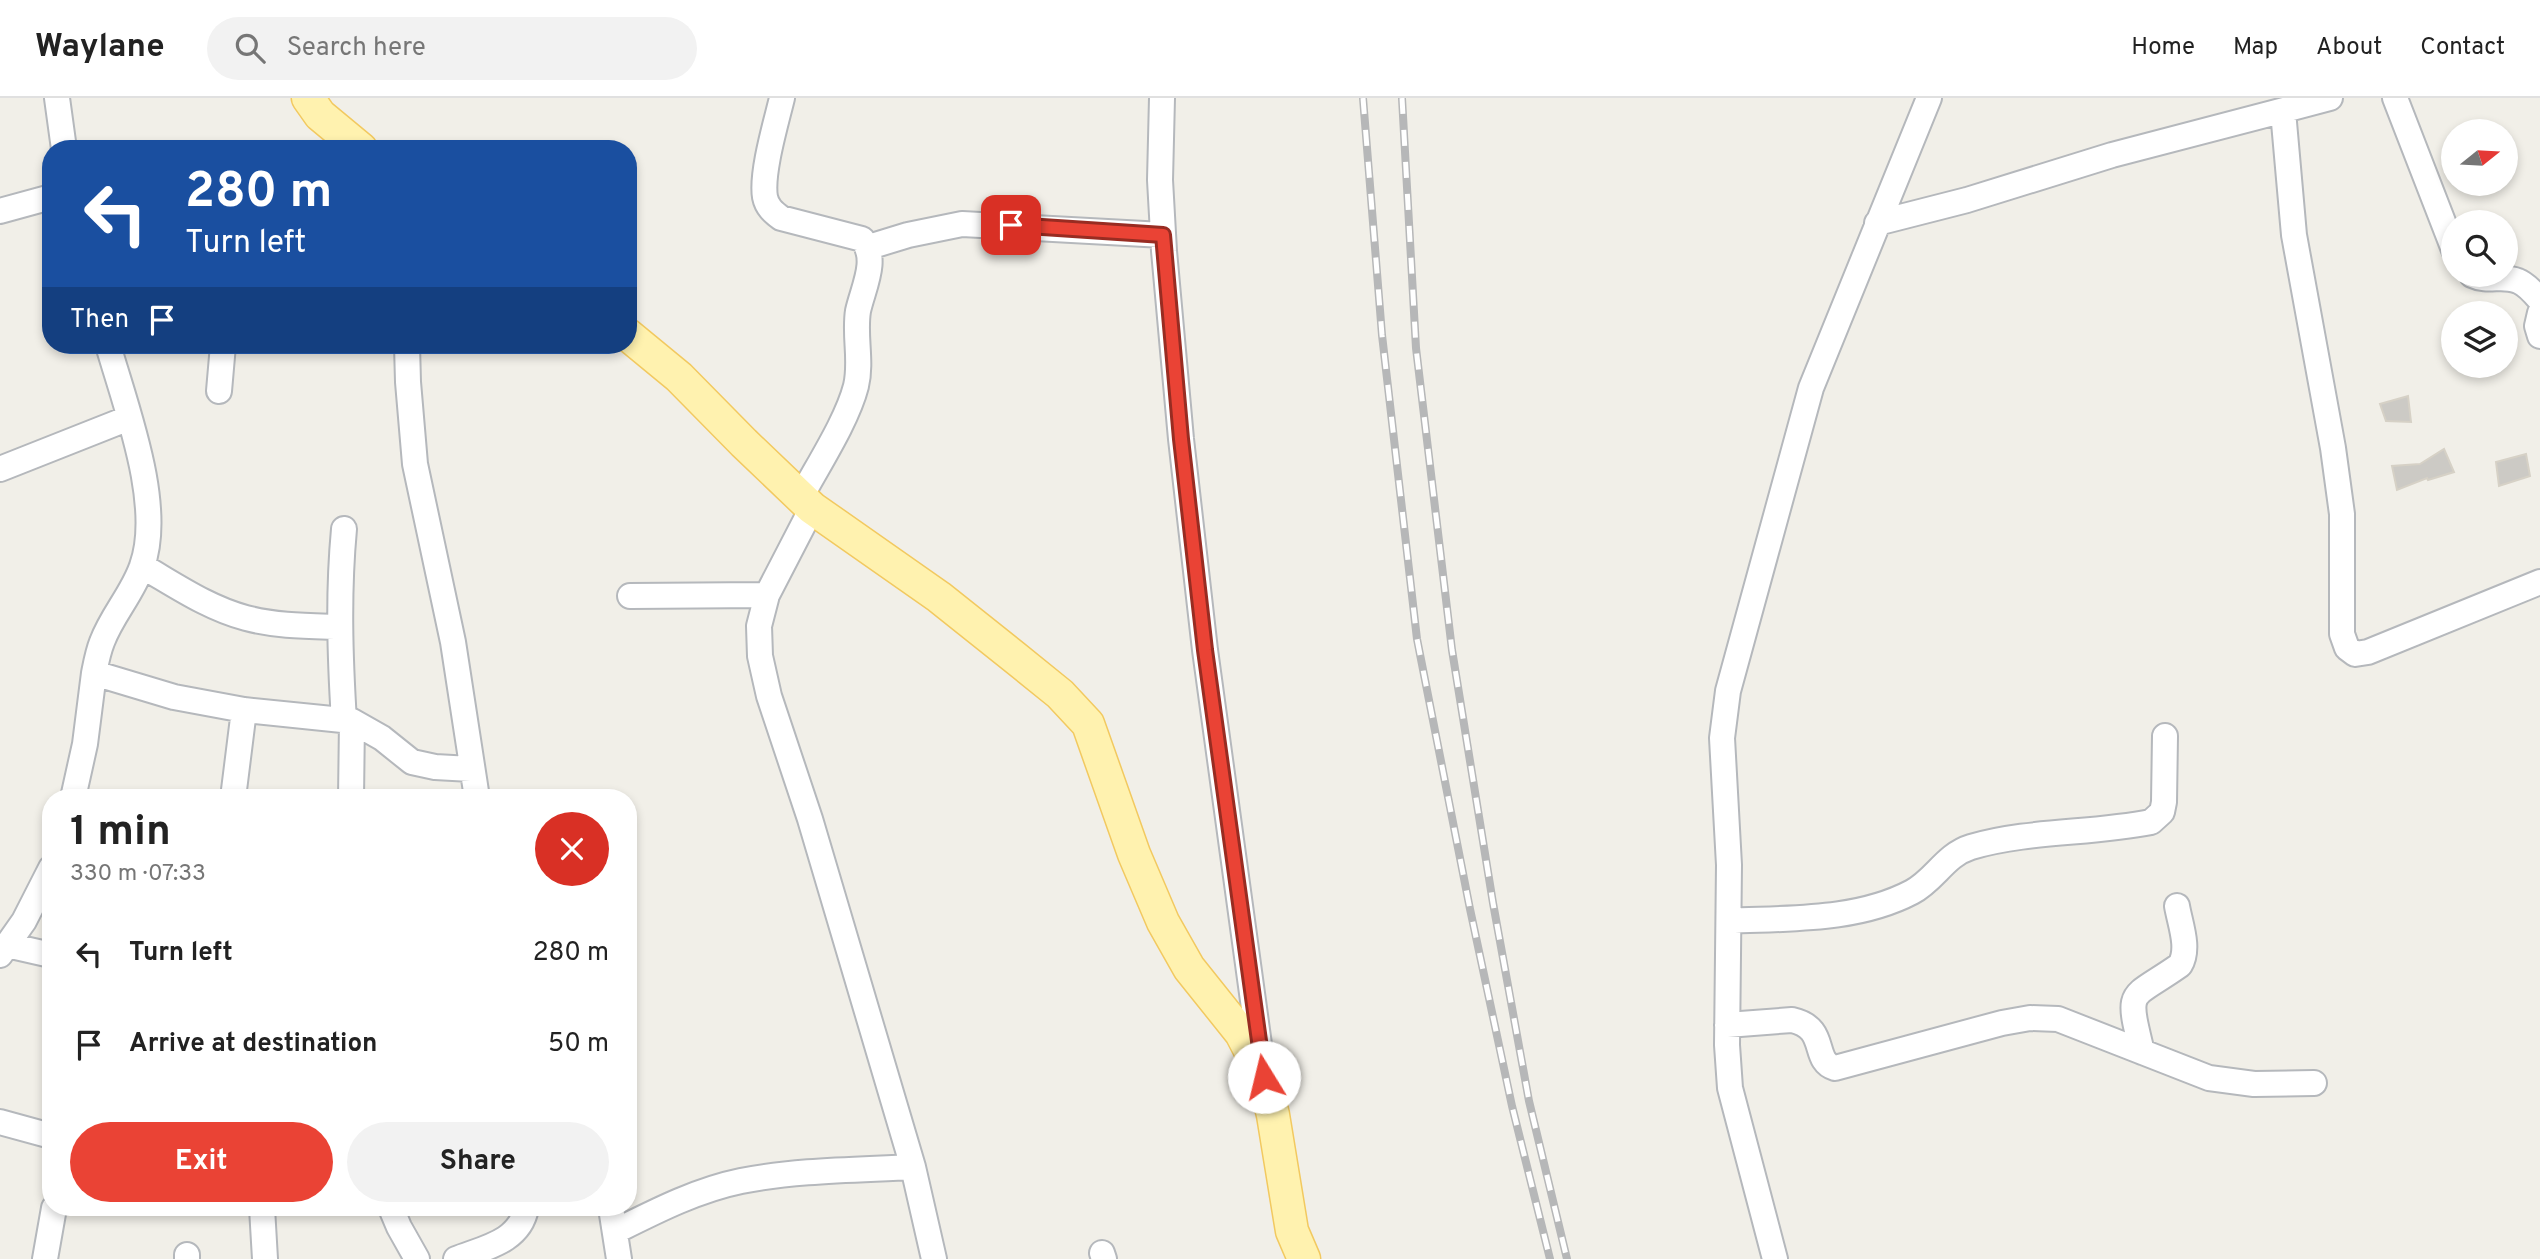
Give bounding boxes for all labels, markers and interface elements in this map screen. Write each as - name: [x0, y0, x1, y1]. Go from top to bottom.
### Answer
- search box: [207, 17, 697, 80]
- text: Waylane: [35, 27, 165, 69]
- icon: search: [231, 29, 269, 67]
- text: Search here: [287, 32, 426, 65]
- text: Home: [2131, 33, 2195, 63]
- text: Map: [2233, 33, 2278, 63]
- text: About: [2316, 33, 2382, 63]
- text: Contact: [2420, 33, 2505, 63]
- north arrow: [2441, 119, 2518, 196]
- map controls: [2441, 119, 2518, 378]
- text: 280 m: [185, 163, 332, 225]
- icon: left: [70, 168, 161, 259]
- pin: [981, 195, 1041, 255]
- icon: arrive: [992, 206, 1030, 244]
- button: search: [2441, 210, 2518, 287]
- text: Turn left: [185, 224, 306, 264]
- icon: arrive: [143, 301, 181, 339]
- button: layers: [2441, 301, 2518, 378]
- text: Then: [70, 304, 129, 337]
- text: 1 min: [70, 807, 171, 860]
- button: close: [535, 812, 609, 886]
- text: 330 m · 07:33: [70, 860, 206, 889]
- icon: left: [70, 935, 108, 973]
- text: Turn left: [129, 937, 233, 970]
- text: 280 m: [533, 937, 609, 970]
- icon: arrive: [70, 1026, 108, 1064]
- text: Arrive at destination: [129, 1028, 377, 1061]
- text: 50 m: [548, 1028, 609, 1061]
- position arrow: [1227, 1040, 1301, 1114]
- button: Exit: [70, 1122, 333, 1202]
- button: Share: [347, 1122, 609, 1202]

